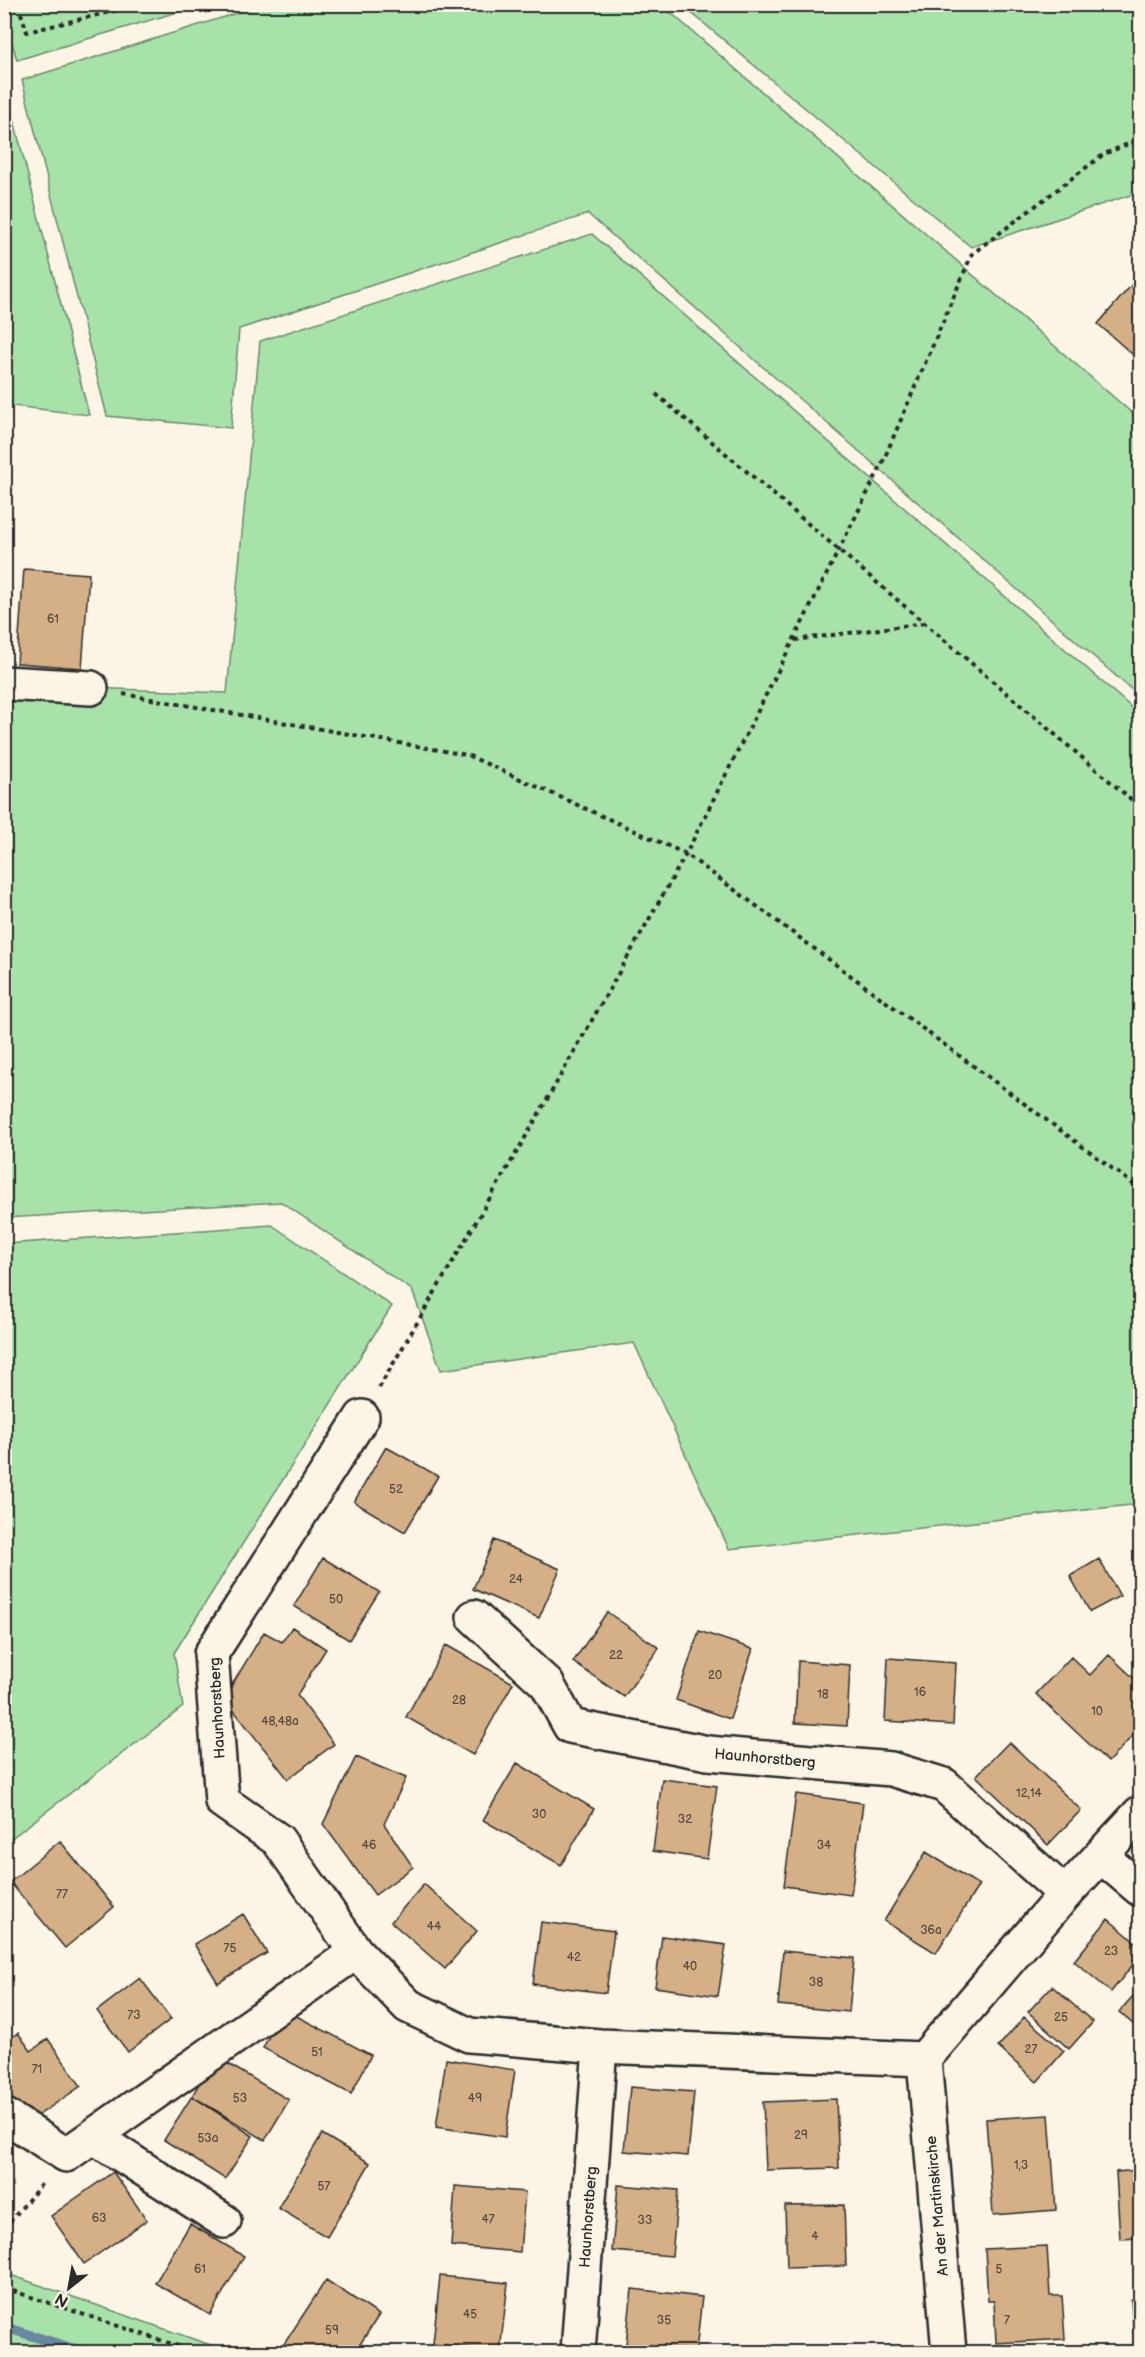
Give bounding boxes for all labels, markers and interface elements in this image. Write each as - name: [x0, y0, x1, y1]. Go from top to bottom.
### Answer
- house number: 61: [47, 612, 59, 627]
- house number: 52: [389, 1482, 403, 1497]
- house number: 24: [509, 1572, 524, 1587]
- house number: 50: [329, 1592, 343, 1607]
- house number: 22: [609, 1648, 623, 1663]
- street label: Haunhorstberg: [205, 1657, 230, 1759]
- house number: 20: [708, 1668, 722, 1683]
- house number: 16: [914, 1685, 926, 1700]
- house number: 18: [817, 1687, 829, 1702]
- house number: 28: [452, 1693, 466, 1708]
- house number: 10: [1091, 1704, 1103, 1719]
- house number: 48,48a: [261, 1714, 299, 1729]
- street label: Haunhorstberg: [713, 1745, 816, 1772]
- house number: 12,14: [1016, 1786, 1043, 1801]
- house number: 30: [532, 1807, 546, 1822]
- house number: 32: [678, 1812, 692, 1827]
- house number: 46: [362, 1838, 376, 1853]
- house number: 34: [817, 1838, 832, 1853]
- house number: 77: [56, 1887, 68, 1902]
- house number: 44: [427, 1919, 442, 1934]
- house number: 36a: [920, 1923, 942, 1938]
- house number: 75: [224, 1941, 237, 1956]
- house number: 23: [1104, 1944, 1118, 1959]
- house number: 42: [567, 1950, 581, 1965]
- house number: 40: [683, 1959, 697, 1974]
- house number: 38: [809, 1975, 823, 1990]
- house number: 73: [127, 2008, 141, 2023]
- house number: 25: [1054, 2010, 1068, 2025]
- house number: 27: [1025, 2042, 1038, 2057]
- house number: 51: [311, 2045, 323, 2060]
- house number: 71: [32, 2062, 42, 2077]
- house number: 53: [233, 2091, 247, 2106]
- house number: 49: [468, 2091, 482, 2106]
- house number: 29: [794, 2128, 808, 2143]
- house number: 53a: [197, 2131, 219, 2146]
- street label: An der Martinskirche: [922, 2135, 953, 2277]
- house number: 1,3: [1014, 2158, 1028, 2173]
- street label: Haunhorstberg: [575, 2166, 602, 2268]
- house number: 57: [318, 2179, 330, 2194]
- house number: 63: [92, 2211, 106, 2226]
- house number: 47: [481, 2212, 495, 2227]
- house number: 33: [638, 2213, 652, 2228]
- house number: 4: [811, 2229, 819, 2244]
- north arrow: [39, 2258, 99, 2318]
- house number: 61: [194, 2262, 206, 2277]
- house number: 5: [996, 2262, 1003, 2277]
- text: N: [52, 2288, 72, 2311]
- house number: 45: [463, 2307, 477, 2322]
- house number: 35: [657, 2313, 671, 2328]
- house number: 7: [1004, 2313, 1010, 2328]
- house number: 59: [325, 2323, 339, 2338]

